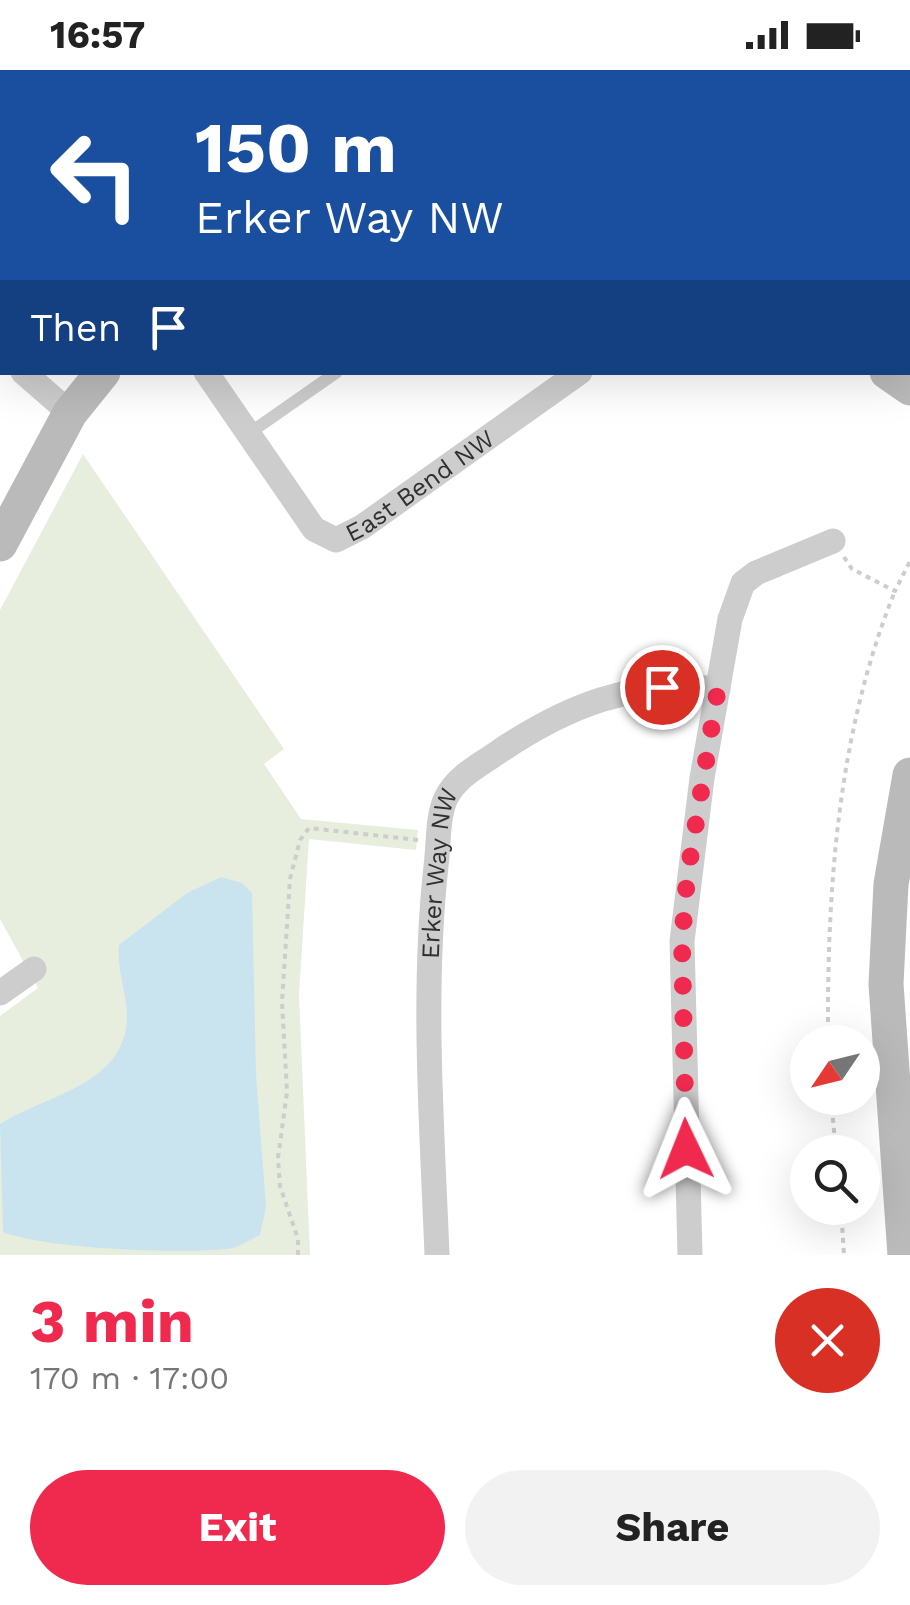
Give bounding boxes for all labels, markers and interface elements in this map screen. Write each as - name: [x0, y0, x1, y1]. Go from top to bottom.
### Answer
- text: 16:57: [50, 13, 145, 57]
- text: 150 m: [195, 107, 397, 189]
- icon: left: [30, 110, 160, 240]
- text: Erker Way NW: [195, 191, 504, 244]
- icon: arrive: [141, 300, 196, 355]
- text: Then: [30, 306, 121, 350]
- street label: East Bend NW: [341, 424, 500, 548]
- pin: [620, 645, 705, 730]
- icon: arrive: [635, 660, 690, 715]
- street label: Erker Way NW: [416, 784, 463, 960]
- north arrow: [790, 1025, 880, 1115]
- map controls: [790, 1025, 880, 1225]
- position arrow: [634, 1097, 738, 1201]
- button: search: [790, 1135, 880, 1225]
- text: 3 min: [30, 1286, 194, 1357]
- button: close: [775, 1288, 880, 1393]
- text: 170 m · 17:00: [30, 1359, 229, 1397]
- button: Exit: [30, 1470, 445, 1585]
- button: Share: [465, 1470, 880, 1585]

